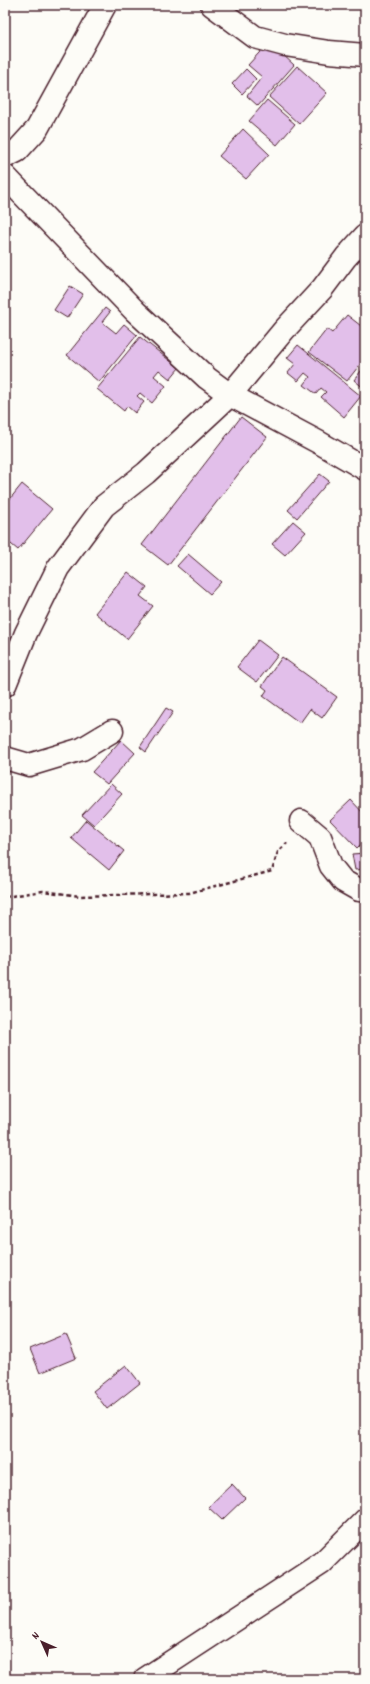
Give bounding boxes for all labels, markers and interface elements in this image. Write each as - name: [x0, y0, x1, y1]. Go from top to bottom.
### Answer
- north arrow: [22, 1622, 62, 1662]
- text: N: [29, 1628, 44, 1644]

